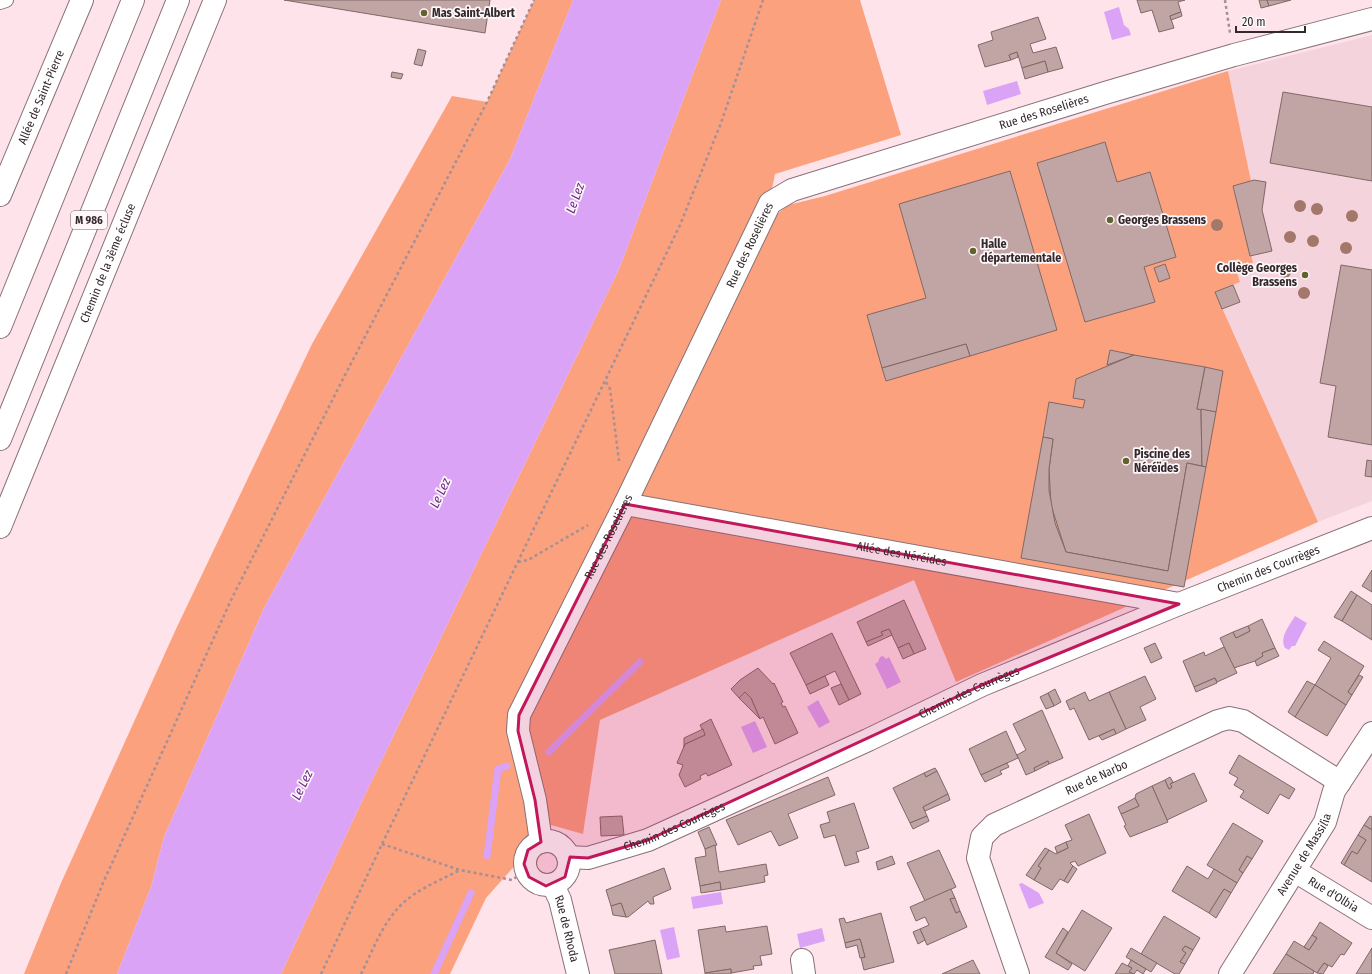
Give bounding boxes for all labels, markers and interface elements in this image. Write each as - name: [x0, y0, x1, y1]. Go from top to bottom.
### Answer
- place label: Mas Saint-Albert: [432, 6, 516, 20]
- marker: Mas Saint-Albert: [419, 8, 429, 18]
- scale bar: [1236, 8, 1305, 34]
- text: 20 m: [1242, 15, 1266, 29]
- street label: Allée de Saint-Pierre: [15, 48, 67, 146]
- street label: Rue des Roselières: [998, 92, 1090, 132]
- water label: Le Lez: [563, 180, 588, 215]
- street label: Rue des Roselières: [723, 200, 776, 290]
- street label: Chemin de la 3ème écluse: [77, 201, 138, 325]
- road number: M 986: [71, 211, 107, 229]
- place label: Georges Brassens: [1118, 213, 1207, 227]
- marker: Georges Brassens: [1105, 215, 1115, 225]
- place label: Halle départementale: [981, 237, 1061, 265]
- marker: Halle départementale: [968, 246, 978, 256]
- place label: Collège Georges Brassens: [1217, 261, 1298, 289]
- marker: Collège Georges Brassens: [1300, 270, 1310, 280]
- place label: Piscine des Néréïdes: [1134, 447, 1191, 475]
- marker: Piscine des Néréïdes: [1121, 456, 1131, 466]
- water label: Le Lez: [427, 475, 454, 510]
- street label: Rue des Roselières: [581, 492, 636, 581]
- street label: Allée des Néréides: [855, 539, 948, 569]
- street label: Chemin des Courrèges: [1215, 542, 1322, 595]
- street label: Chemin des Courrèges: [916, 663, 1021, 721]
- street label: Rue de Narbo: [1063, 757, 1130, 798]
- water label: Le Lez: [288, 767, 316, 802]
- street label: Chemin des Courrèges: [622, 799, 727, 854]
- street label: Avenue de Massilia: [1274, 812, 1334, 898]
- street label: Rue d'Olbia: [1306, 874, 1361, 915]
- street label: Rue de Rhoda: [552, 893, 582, 964]

